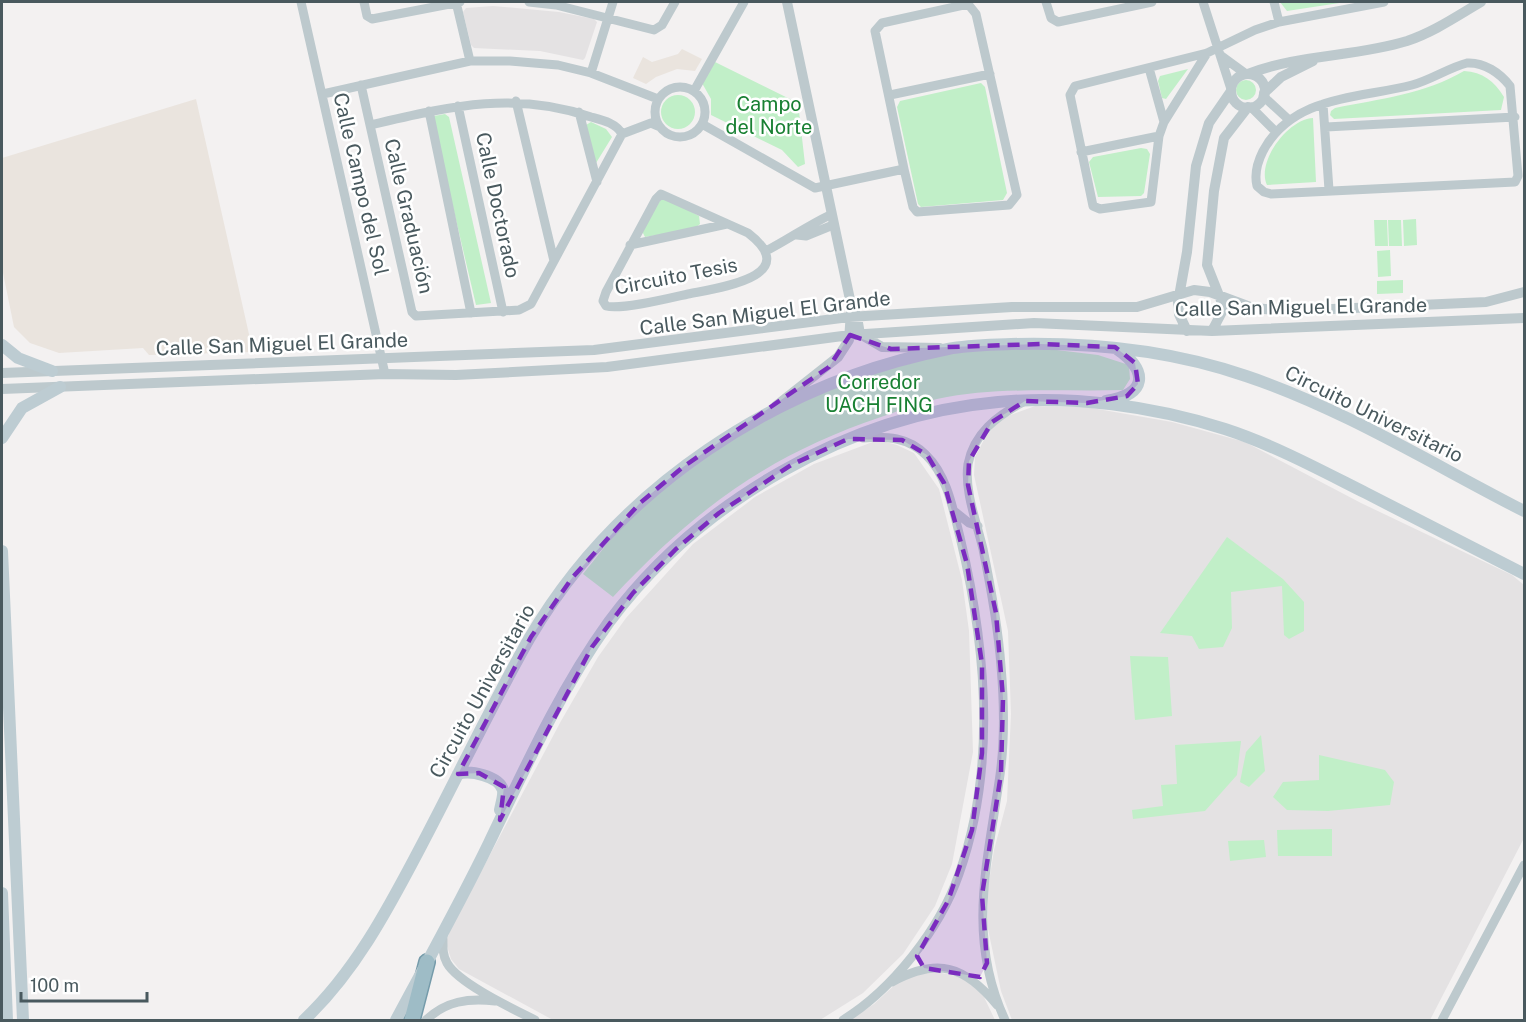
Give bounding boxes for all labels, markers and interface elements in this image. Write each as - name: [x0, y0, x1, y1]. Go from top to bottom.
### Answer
- street label: Calle Campo del Sol: [328, 90, 394, 278]
- park label: Campo del Norte: [726, 92, 812, 139]
- street label: Calle Doctorado: [471, 130, 525, 280]
- street label: Calle Graduación: [379, 136, 439, 296]
- street label: Circuito Tesis: [613, 252, 739, 300]
- street label: Calle San Miguel El Grande: [638, 286, 892, 340]
- street label: Calle San Miguel El Grande: [1175, 293, 1427, 321]
- street label: Calle San Miguel El Grande: [155, 328, 409, 360]
- street label: Circuito Universitario: [1281, 360, 1467, 468]
- park label: Corredor UACH FING: [825, 370, 933, 417]
- street label: Circuito Universitario: [424, 600, 540, 782]
- scale bar: [21, 965, 147, 1003]
- text: 100 m: [30, 975, 79, 996]

